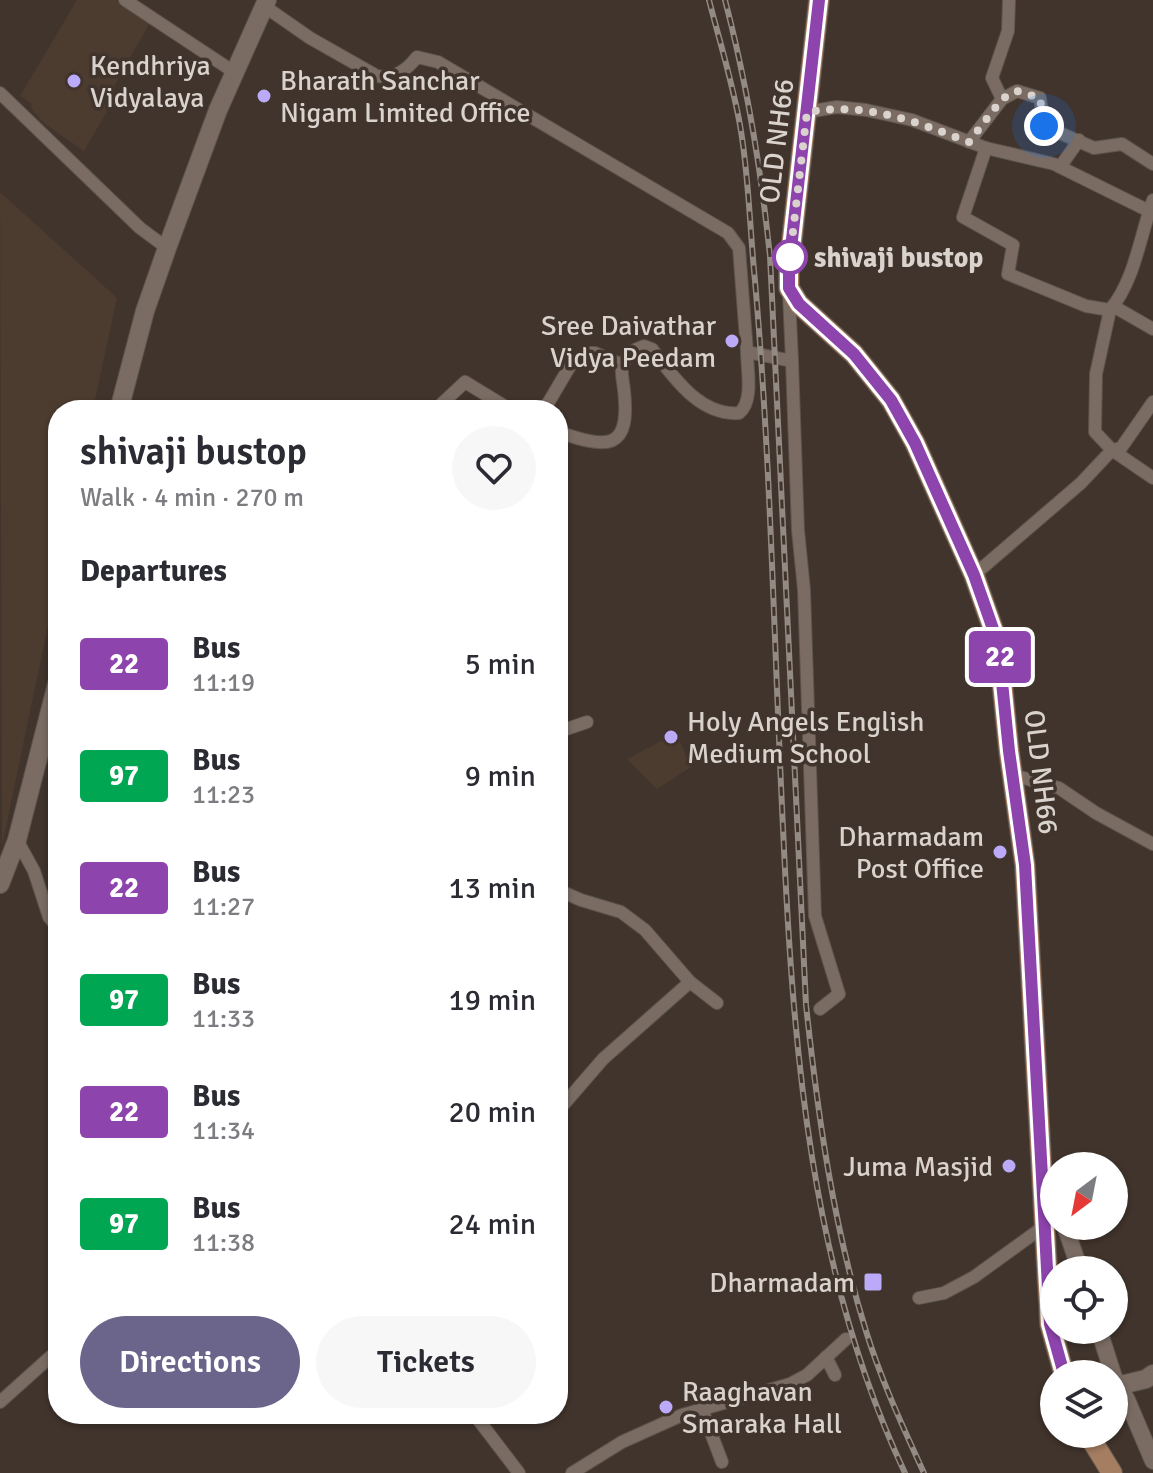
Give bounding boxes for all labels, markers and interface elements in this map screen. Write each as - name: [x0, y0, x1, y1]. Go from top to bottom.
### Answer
- place label: Kendhriya Vidyalaya: [90, 49, 211, 115]
- place label: Bharath Sanchar Nigam Limited Office: [280, 64, 531, 130]
- marker: Kendhriya Vidyalaya: [65, 72, 83, 90]
- street label: OLD NH66: [752, 77, 801, 205]
- marker: Bharath Sanchar Nigam Limited Office: [255, 87, 273, 105]
- your location: [1024, 106, 1064, 146]
- marker: shivaji bustop: [773, 240, 807, 274]
- place label: shivaji bustop: [814, 241, 983, 275]
- place label: Sree Daivathar Vidya Peedam: [541, 309, 717, 375]
- marker: Sree Daivathar Vidya Peedam: [723, 332, 741, 350]
- button: heart: [452, 426, 536, 510]
- text: shivaji bustop: [80, 428, 307, 475]
- text: Walk · 4 min · 270 m: [80, 482, 304, 514]
- text: Departures: [80, 553, 227, 590]
- text: Bus: [192, 630, 240, 667]
- line badge: 22: [964, 631, 1036, 683]
- text: 22: [985, 640, 1015, 674]
- text: 5 min: [465, 646, 536, 683]
- text: 22: [109, 647, 139, 681]
- text: 11:19: [192, 667, 255, 699]
- place label: Holy Angels English Medium School: [687, 705, 924, 771]
- street label: OLD NH66: [1017, 708, 1066, 836]
- marker: Holy Angels English Medium School: [662, 728, 680, 746]
- text: Bus: [192, 742, 240, 779]
- text: 9 min: [465, 758, 536, 795]
- text: 97: [109, 759, 139, 793]
- text: 11:23: [192, 779, 255, 811]
- place label: Dharmadam Post Office: [838, 820, 984, 886]
- marker: Dharmadam Post Office: [991, 843, 1009, 861]
- text: Bus: [192, 854, 240, 891]
- text: 13 min: [449, 870, 536, 907]
- text: 22: [109, 871, 139, 905]
- text: 11:27: [192, 891, 255, 923]
- text: Bus: [192, 966, 240, 1003]
- text: 19 min: [449, 982, 536, 1019]
- text: 97: [109, 983, 139, 1017]
- text: 11:33: [192, 1003, 255, 1035]
- text: Bus: [192, 1078, 240, 1115]
- text: 20 min: [449, 1094, 536, 1131]
- text: 22: [109, 1095, 139, 1129]
- text: 11:34: [192, 1115, 255, 1147]
- place label: Juma Masjid: [843, 1150, 993, 1184]
- north arrow: [1040, 1152, 1128, 1240]
- map controls: [1040, 1152, 1128, 1448]
- marker: Juma Masjid: [1000, 1157, 1018, 1175]
- text: Bus: [192, 1190, 240, 1227]
- text: 24 min: [449, 1206, 536, 1243]
- text: 97: [109, 1207, 139, 1241]
- text: 11:38: [192, 1227, 255, 1259]
- button: locate: [1040, 1256, 1128, 1344]
- place label: Dharmadam: [709, 1266, 855, 1300]
- marker: Dharmadam: [862, 1271, 884, 1293]
- button: Directions: [80, 1316, 300, 1408]
- button: Tickets: [316, 1316, 536, 1408]
- button: layers: [1040, 1360, 1128, 1448]
- place label: Raaghavan Smaraka Hall: [682, 1375, 842, 1441]
- marker: Raaghavan Smaraka Hall: [657, 1398, 675, 1416]

